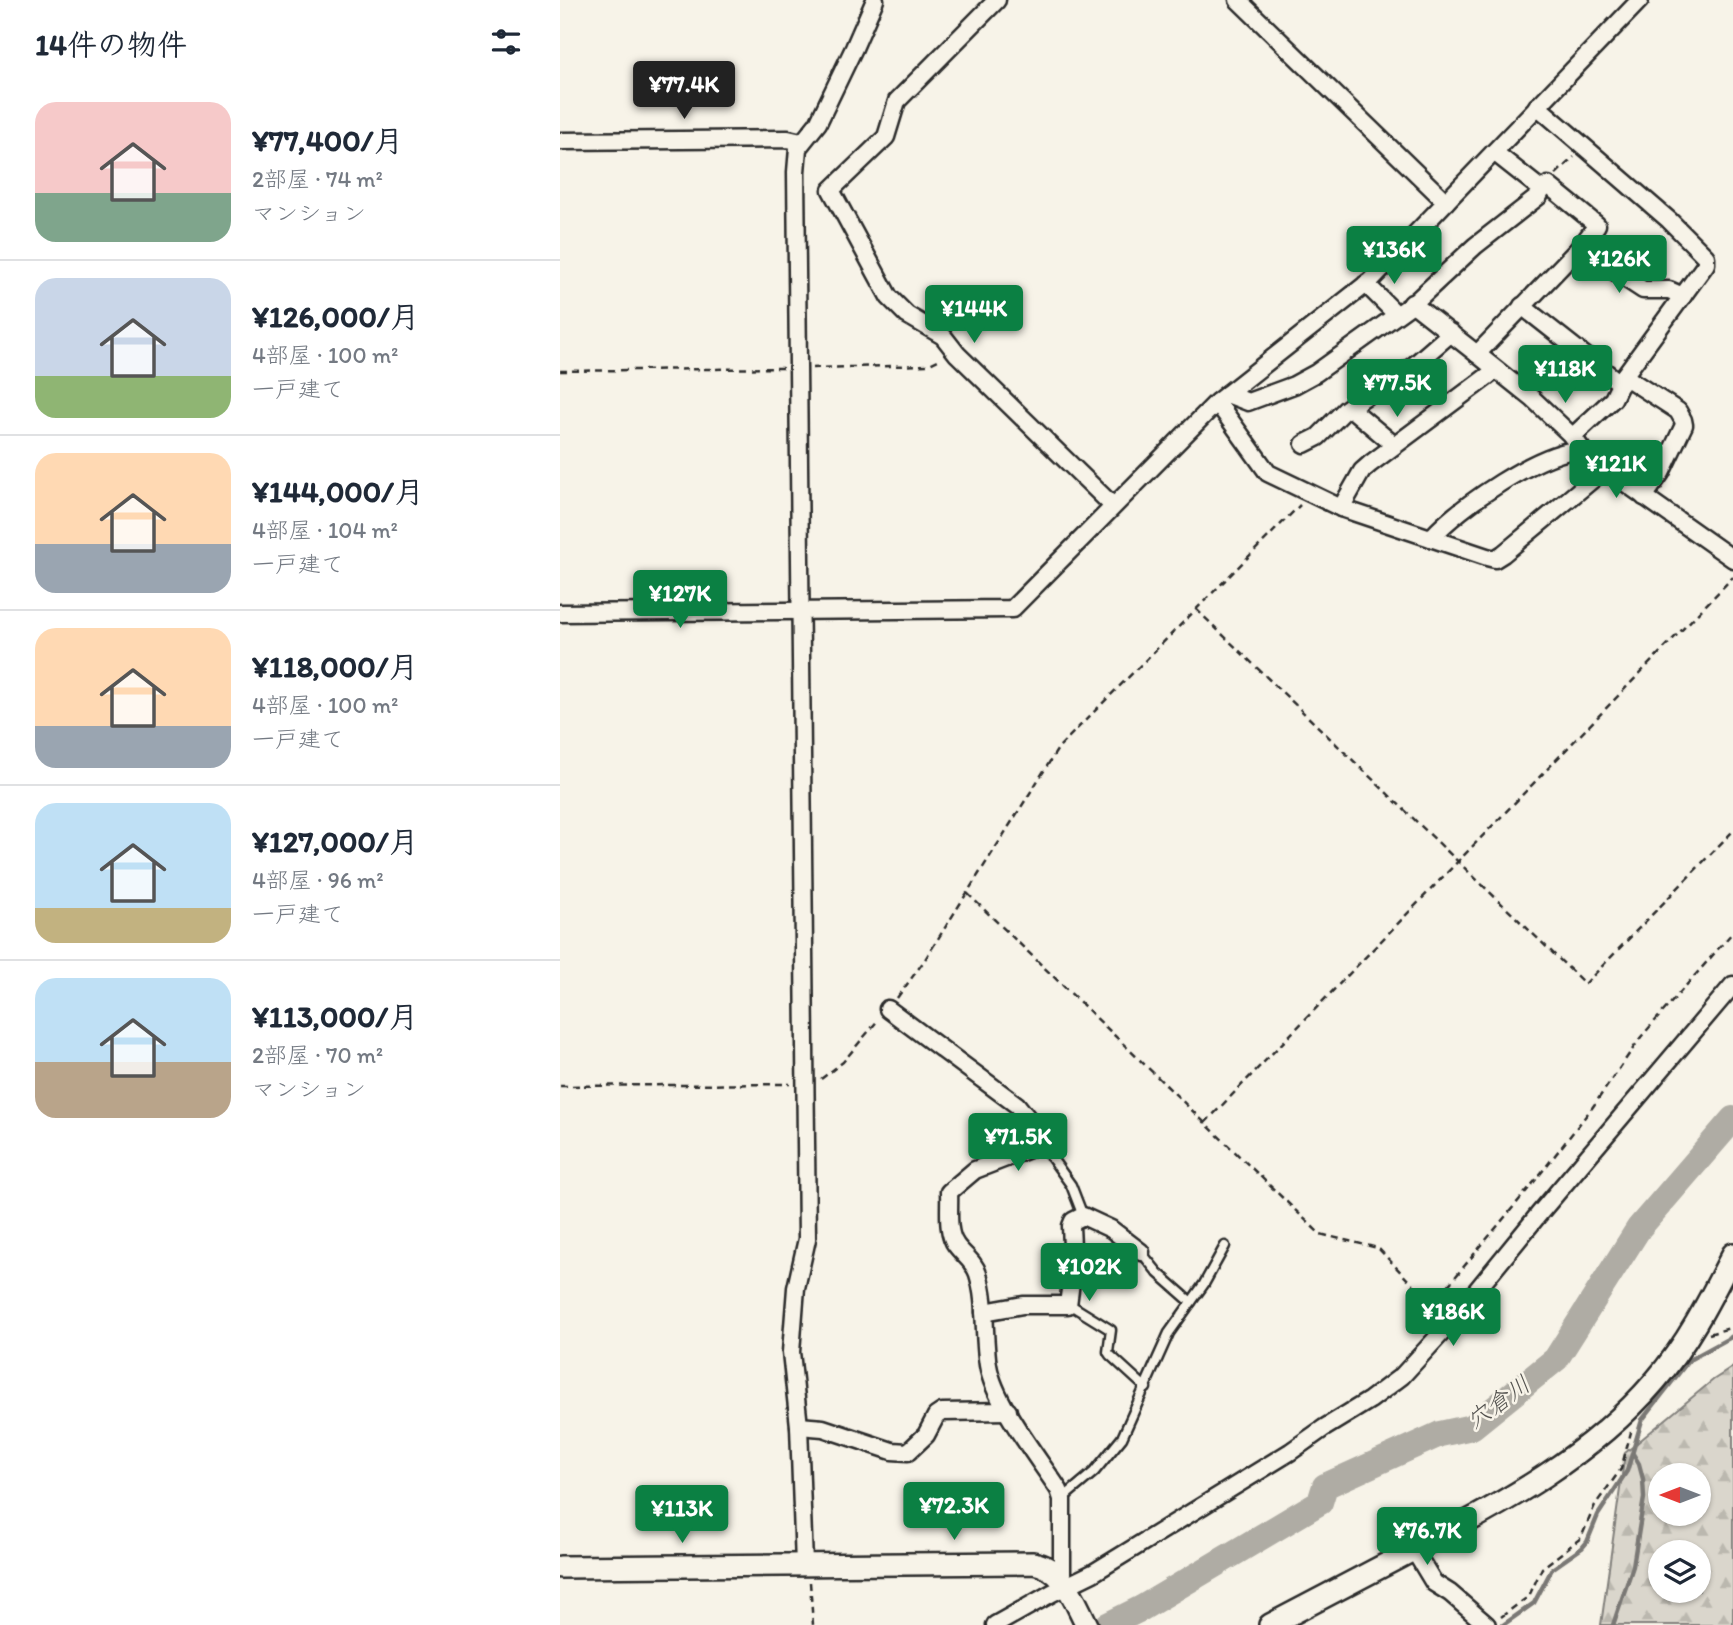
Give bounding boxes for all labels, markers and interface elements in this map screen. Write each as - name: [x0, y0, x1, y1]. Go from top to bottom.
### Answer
- icon: filters: [487, 23, 525, 61]
- text: 14件の物件: [35, 26, 187, 63]
- pin: ¥77.4K: [627, 61, 741, 121]
- text: ¥77.4K: [649, 70, 719, 98]
- text: ¥77,400/月: [252, 122, 403, 159]
- icon: home: [91, 130, 175, 214]
- text: 2部屋 · 74 m²: [252, 165, 383, 193]
- text: マンション: [252, 199, 366, 227]
- pin: ¥136K: [1345, 226, 1443, 286]
- text: ¥136K: [1363, 235, 1425, 263]
- pin: ¥126K: [1570, 236, 1668, 295]
- text: ¥126K: [1588, 244, 1650, 272]
- pin: ¥144K: [925, 286, 1023, 345]
- text: ¥144K: [941, 294, 1007, 322]
- text: ¥126,000/月: [252, 298, 420, 335]
- icon: home: [91, 306, 175, 390]
- text: 4部屋 · 100 m²: [252, 341, 398, 369]
- pin: ¥118K: [1516, 346, 1614, 405]
- text: ¥118K: [1534, 354, 1596, 382]
- pin: ¥77.5K: [1340, 360, 1454, 419]
- text: ¥77.5K: [1363, 368, 1431, 396]
- text: 一戸建て: [252, 375, 344, 403]
- pin: ¥121K: [1567, 440, 1665, 500]
- text: ¥121K: [1585, 449, 1647, 477]
- text: ¥144,000/月: [252, 473, 424, 510]
- icon: home: [91, 481, 175, 565]
- text: 4部屋 · 104 m²: [252, 516, 398, 544]
- text: 一戸建て: [252, 550, 344, 578]
- pin: ¥127K: [631, 570, 729, 630]
- text: ¥127K: [649, 579, 711, 607]
- text: ¥118,000/月: [252, 648, 418, 685]
- icon: home: [91, 656, 175, 740]
- text: 4部屋 · 100 m²: [252, 691, 398, 719]
- text: 一戸建て: [252, 725, 344, 753]
- text: ¥127,000/月: [252, 823, 419, 860]
- icon: home: [91, 831, 175, 915]
- text: 4部屋 · 96 m²: [252, 866, 384, 894]
- text: 一戸建て: [252, 900, 344, 928]
- text: ¥113,000/月: [252, 998, 418, 1035]
- icon: home: [91, 1006, 175, 1090]
- text: 2部屋 · 70 m²: [252, 1041, 383, 1069]
- text: マンション: [252, 1075, 366, 1103]
- pin: ¥71.5K: [961, 1114, 1075, 1173]
- text: ¥71.5K: [984, 1122, 1052, 1150]
- pin: ¥102K: [1040, 1244, 1138, 1303]
- text: ¥102K: [1057, 1252, 1121, 1280]
- pin: ¥186K: [1404, 1288, 1502, 1348]
- text: ¥186K: [1421, 1297, 1485, 1325]
- water label: 穴倉川: [1460, 1369, 1536, 1435]
- north arrow: [1648, 1463, 1712, 1526]
- map controls: [1648, 1463, 1711, 1603]
- pin: ¥72.3K: [897, 1482, 1011, 1542]
- pin: ¥113K: [633, 1486, 731, 1545]
- text: ¥72.3K: [919, 1491, 989, 1519]
- text: ¥113K: [651, 1494, 713, 1522]
- pin: ¥76.7K: [1370, 1508, 1484, 1567]
- text: ¥76.7K: [1393, 1516, 1461, 1544]
- button: layers: [1648, 1540, 1711, 1603]

